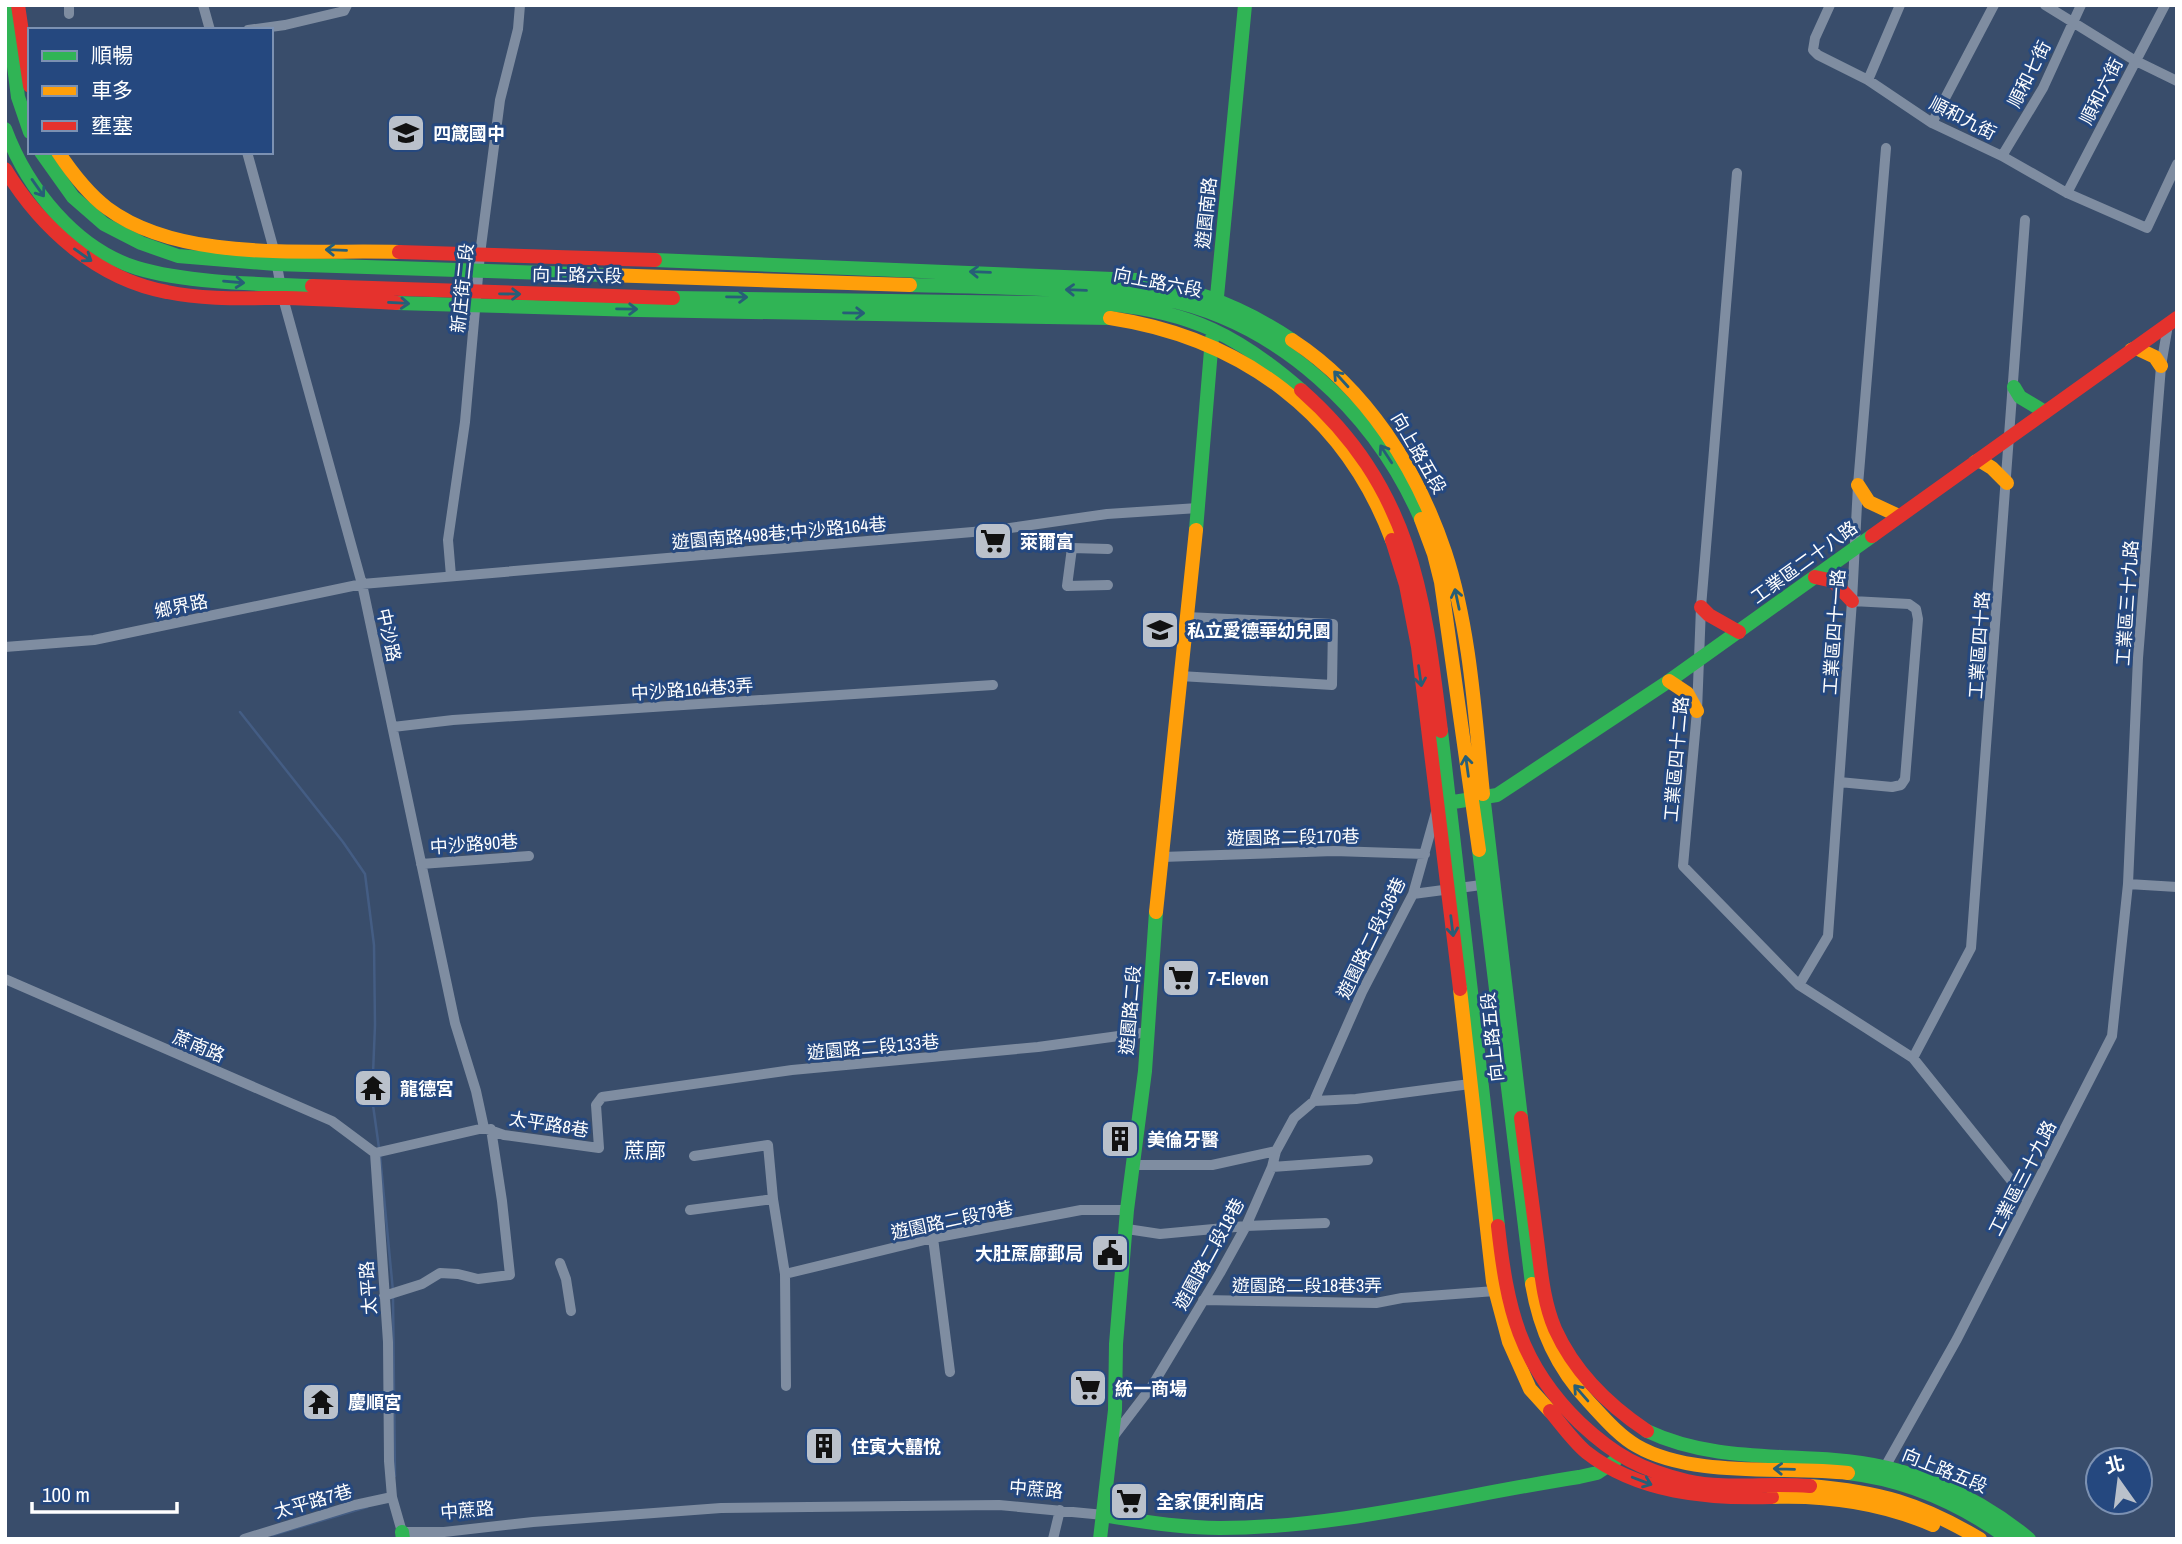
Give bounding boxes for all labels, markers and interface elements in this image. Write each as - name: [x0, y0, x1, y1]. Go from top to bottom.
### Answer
- legend: [28, 28, 273, 154]
- street label: 順和七街: [2002, 36, 2056, 112]
- text: 順暢: [91, 41, 133, 70]
- street label: 順和六街: [2074, 53, 2128, 129]
- text: 車多: [91, 76, 133, 105]
- street label: 順和九街: [1925, 91, 2001, 145]
- text: 壅塞: [91, 111, 133, 140]
- school or university icon: 四箴國中: [385, 112, 427, 154]
- place label: 四箴國中: [433, 121, 505, 146]
- street label: 遊園南路: [1190, 176, 1222, 250]
- one-way arrow: [31, 178, 45, 197]
- street label: 新庄街二段: [445, 242, 479, 334]
- one-way arrow: [325, 244, 348, 257]
- one-way arrow: [73, 248, 92, 262]
- street label: 向上路六段: [1111, 261, 1205, 303]
- street label: 向上路六段: [532, 262, 622, 288]
- one-way arrow: [969, 265, 992, 279]
- one-way arrow: [222, 276, 244, 289]
- one-way arrow: [1065, 283, 1088, 296]
- one-way arrow: [498, 287, 521, 300]
- one-way arrow: [726, 291, 749, 304]
- one-way arrow: [388, 296, 411, 309]
- one-way arrow: [615, 302, 638, 316]
- one-way arrow: [843, 306, 866, 319]
- one-way arrow: [1333, 371, 1350, 388]
- street label: 向上路五段: [1386, 408, 1452, 498]
- one-way arrow: [1379, 445, 1393, 465]
- street label: 遊園南路498巷;中沙路164巷: [671, 511, 887, 555]
- street label: 工業區二十八路: [1746, 515, 1862, 609]
- supermarket icon: 萊爾富: [972, 520, 1014, 562]
- place label: 萊爾富: [1020, 529, 1074, 554]
- street label: 工業區三十九路: [2110, 539, 2144, 667]
- street label: 工業區四十一路: [1817, 568, 1851, 696]
- street label: 鄉界路: [152, 588, 210, 624]
- one-way arrow: [1449, 588, 1463, 611]
- street label: 工業區四十路: [1963, 590, 1995, 700]
- street label: 中沙路: [371, 606, 407, 664]
- school or university icon: 私立愛德華幼兒園: [1139, 609, 1181, 651]
- place label: 私立愛德華幼兒園: [1187, 618, 1331, 643]
- one-way arrow: [1414, 664, 1427, 687]
- street label: 中沙路164巷3弄: [630, 672, 754, 706]
- street label: 工業區四十二路: [1658, 695, 1694, 823]
- one-way arrow: [1460, 755, 1473, 778]
- street label: 遊園路二段170巷: [1226, 823, 1360, 851]
- street label: 中沙路90巷: [429, 828, 519, 860]
- street label: 遊園路二段136巷: [1331, 873, 1411, 1003]
- one-way arrow: [1445, 914, 1458, 937]
- supermarket icon: 7-Eleven: [1160, 957, 1202, 999]
- street label: 遊園路二段: [1114, 964, 1146, 1056]
- place label: 7-Eleven: [1208, 966, 1269, 991]
- street label: 向上路五段: [1475, 991, 1509, 1083]
- street label: 蔗南路: [169, 1024, 229, 1068]
- street label: 遊園路二段133巷: [806, 1029, 940, 1065]
- temple icon: 龍德宮: [352, 1067, 394, 1109]
- place label: 龍德宮: [400, 1076, 454, 1101]
- street label: 太平路8巷: [507, 1105, 591, 1143]
- street label: 工業區三十九路: [1982, 1116, 2062, 1240]
- building icon: 美倫牙醫: [1099, 1118, 1141, 1160]
- place label: 美倫牙醫: [1147, 1127, 1219, 1152]
- district label: 蔗廍: [624, 1136, 666, 1165]
- street label: 遊園路二段18巷: [1168, 1194, 1250, 1314]
- street label: 遊園路二段79巷: [889, 1195, 1015, 1245]
- public building icon: 大肚蔗廍郵局: [1089, 1232, 1131, 1274]
- place label: 大肚蔗廍郵局: [975, 1241, 1083, 1266]
- street label: 太平路: [354, 1260, 382, 1316]
- street label: 遊園路二段18巷3弄: [1232, 1273, 1382, 1298]
- supermarket icon: 統一商場: [1067, 1367, 1109, 1409]
- place label: 統一商場: [1115, 1376, 1187, 1401]
- temple icon: 慶順宮: [300, 1381, 342, 1423]
- one-way arrow: [1573, 1385, 1589, 1403]
- place label: 慶順宮: [348, 1390, 402, 1415]
- building icon: 住寅大囍悅: [803, 1425, 845, 1467]
- place label: 住寅大囍悅: [851, 1434, 941, 1459]
- street label: 向上路五段: [1899, 1442, 1991, 1498]
- north arrow: [2084, 1446, 2154, 1516]
- text: 北: [2103, 1450, 2127, 1479]
- one-way arrow: [1773, 1463, 1796, 1476]
- scale bar: [32, 1470, 177, 1514]
- street label: 中蔗路: [1008, 1474, 1064, 1504]
- one-way arrow: [1630, 1476, 1652, 1488]
- street label: 太平路7巷: [271, 1478, 355, 1524]
- text: 100 m: [42, 1480, 90, 1509]
- supermarket icon: 全家便利商店: [1108, 1480, 1150, 1522]
- place label: 全家便利商店: [1156, 1489, 1264, 1514]
- street label: 中蔗路: [439, 1495, 495, 1525]

